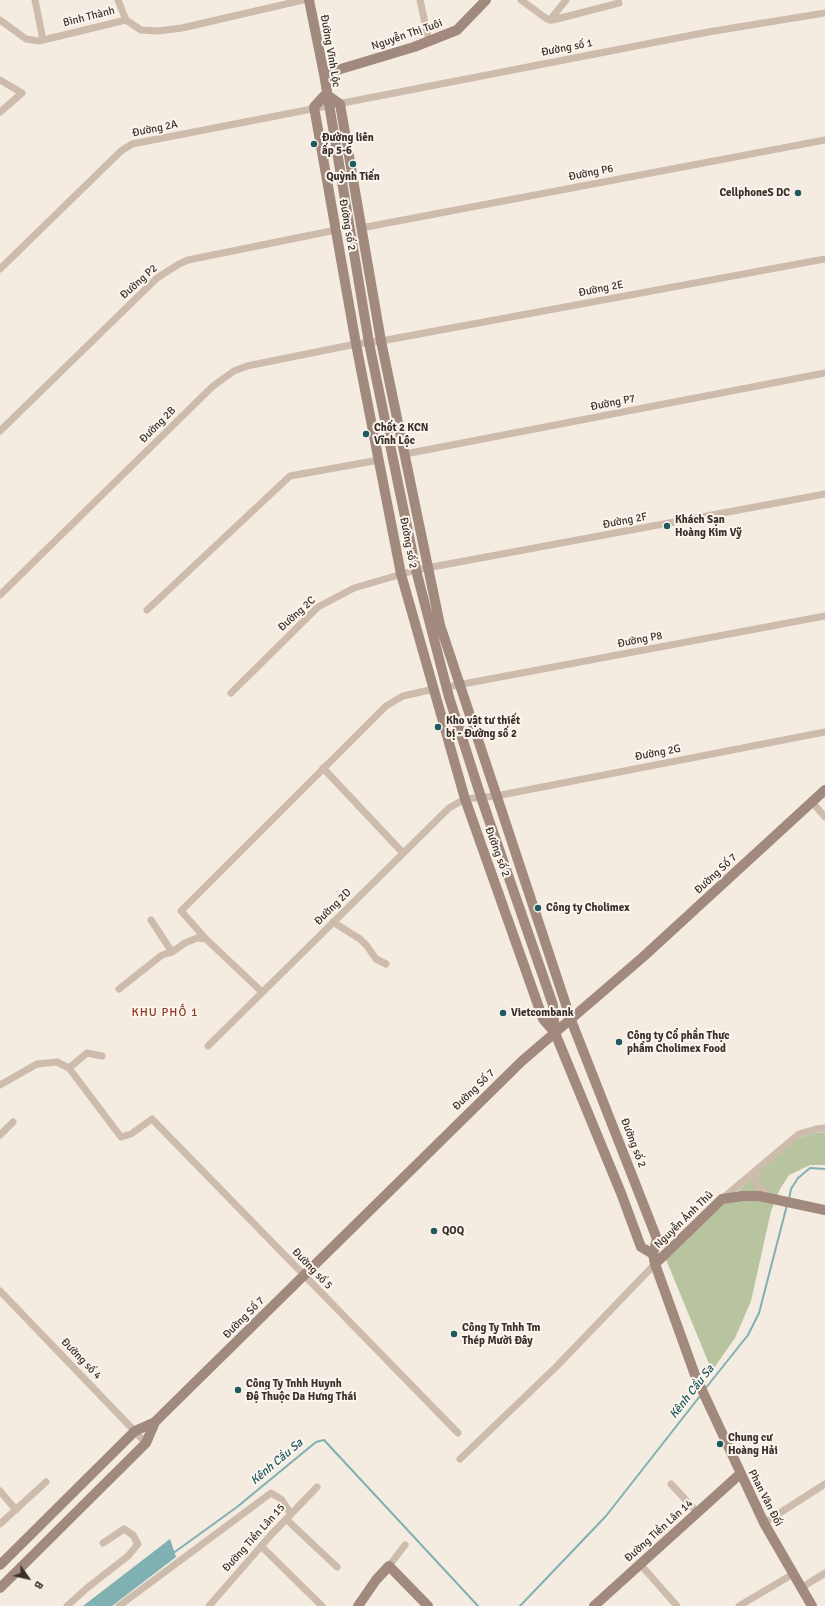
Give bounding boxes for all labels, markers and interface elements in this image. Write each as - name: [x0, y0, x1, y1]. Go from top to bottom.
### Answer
- street label: Bình Thành: [62, 4, 116, 30]
- street label: Đường Vĩnh Lộc: [317, 14, 343, 88]
- street label: Nguyễn Thị Tuôi: [370, 17, 444, 53]
- street label: Đường số 1: [540, 37, 594, 59]
- street label: Đường 2A: [131, 118, 179, 140]
- place label: Đường liên ấp 5-6: [322, 131, 374, 157]
- marker: Đường liên ấp 5-6: [309, 139, 319, 149]
- marker: Quỳnh Tiến: [348, 159, 358, 169]
- street label: Đường P6: [567, 162, 615, 184]
- place label: Quỳnh Tiến: [326, 170, 380, 184]
- place label: CellphoneS DC: [719, 186, 790, 200]
- marker: CellphoneS DC: [793, 188, 803, 198]
- street label: Đường số 2: [336, 198, 358, 252]
- street label: Đường P2: [118, 262, 160, 302]
- street label: Đường 2E: [577, 278, 625, 300]
- street label: Đường P7: [589, 392, 637, 414]
- street label: Đường 2B: [137, 404, 179, 446]
- place label: Chốt 2 KCN Vĩnh Lộc: [374, 421, 428, 447]
- marker: Chốt 2 KCN Vĩnh Lộc: [361, 429, 371, 439]
- street label: Đường 2F: [602, 510, 648, 532]
- place label: Khách Sạn Hoàng Kim Vỹ: [675, 513, 742, 539]
- street label: Đường số 2: [397, 516, 419, 570]
- marker: Khách Sạn Hoàng Kim Vỹ: [662, 521, 672, 531]
- street label: Đường 2C: [276, 594, 318, 634]
- street label: Đường P8: [616, 629, 664, 651]
- place label: Kho vật tư thiết bị - Đường số 2: [446, 714, 520, 740]
- marker: Kho vật tư thiết bị - Đường số 2: [433, 722, 443, 732]
- street label: Đường 2G: [634, 742, 682, 764]
- street label: Đường số 2: [482, 825, 512, 879]
- street label: Đường Số 7: [692, 851, 740, 897]
- street label: Đường 2D: [312, 886, 354, 928]
- place label: Công ty Cholimex: [546, 901, 629, 915]
- marker: Công ty Cholimex: [533, 903, 543, 913]
- district label: KHU PHỐ 1: [132, 1006, 198, 1020]
- place label: Vietcombank: [511, 1006, 574, 1020]
- marker: Vietcombank: [498, 1008, 508, 1018]
- place label: Công ty Cổ phần Thực phẩm Cholimex Food: [627, 1029, 729, 1055]
- marker: Công ty Cổ phần Thực phẩm Cholimex Food: [614, 1037, 624, 1047]
- street label: Đường Số 7: [450, 1067, 498, 1113]
- street label: Đường số 2: [617, 1116, 649, 1170]
- street label: Nguyễn Ảnh Thủ: [652, 1189, 716, 1251]
- place label: QOQ: [442, 1224, 464, 1238]
- marker: QOQ: [429, 1226, 439, 1236]
- street label: Đường số 5: [289, 1246, 335, 1292]
- street label: Đường Số 7: [220, 1294, 268, 1342]
- place label: Công Ty Tnhh Tm Thép Mười Đây: [462, 1321, 540, 1347]
- marker: Công Ty Tnhh Tm Thép Mười Đây: [449, 1329, 459, 1339]
- street label: Đường số 4: [58, 1336, 104, 1382]
- water label: Kênh Cầu Sa: [667, 1362, 717, 1422]
- place label: Công Ty Tnhh Huynh Đệ Thuộc Da Hưng Thái: [246, 1377, 356, 1403]
- marker: Công Ty Tnhh Huynh Đệ Thuộc Da Hưng Thái: [233, 1385, 243, 1395]
- place label: Chung cư Hoàng Hải: [728, 1431, 778, 1457]
- water label: Kênh Cầu Sa: [248, 1436, 306, 1488]
- marker: Chung cư Hoàng Hải: [715, 1439, 725, 1449]
- street label: Phan Văn Đối: [745, 1467, 785, 1529]
- street label: Đường Tiền Lân 14: [622, 1497, 696, 1565]
- street label: Đường Tiền Lân 15: [220, 1501, 288, 1575]
- north arrow: [8, 1558, 48, 1598]
- text: B: [31, 1579, 46, 1591]

